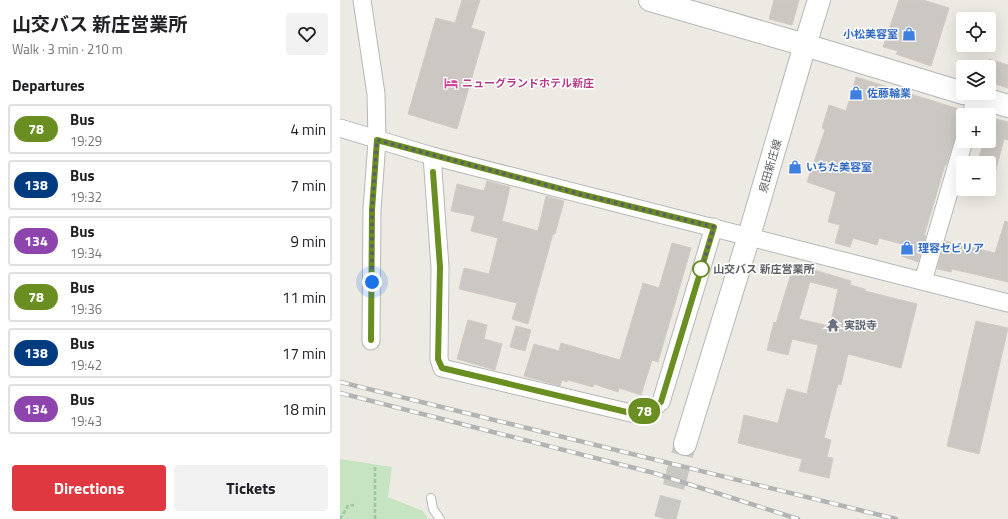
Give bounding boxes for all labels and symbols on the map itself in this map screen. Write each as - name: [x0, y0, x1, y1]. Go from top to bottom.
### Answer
- place label: 小松美容室: [843, 26, 898, 42]
- shop icon: 小松美容室: [901, 26, 917, 42]
- hotel icon: ニューグランドホテル新庄: [443, 75, 459, 91]
- place label: ニューグランドホテル新庄: [462, 75, 594, 91]
- shop icon: 佐藤輪業: [848, 85, 864, 101]
- place label: 佐藤輪業: [867, 85, 911, 101]
- street label: 泉田新庄線: [755, 137, 785, 195]
- shop icon: いちた美容室: [787, 159, 803, 175]
- place label: いちた美容室: [806, 159, 872, 175]
- shop icon: 理容セビリア: [899, 240, 915, 256]
- place label: 理容セビリア: [918, 240, 984, 256]
- marker: 山交バス 新庄営業所: [692, 260, 710, 278]
- place label: 山交バス 新庄営業所: [713, 261, 814, 277]
- your location: [362, 272, 382, 292]
- temple icon: 実説寺: [825, 317, 841, 333]
- place label: 実説寺: [844, 317, 877, 333]
- line badge: 78: [626, 398, 662, 424]

